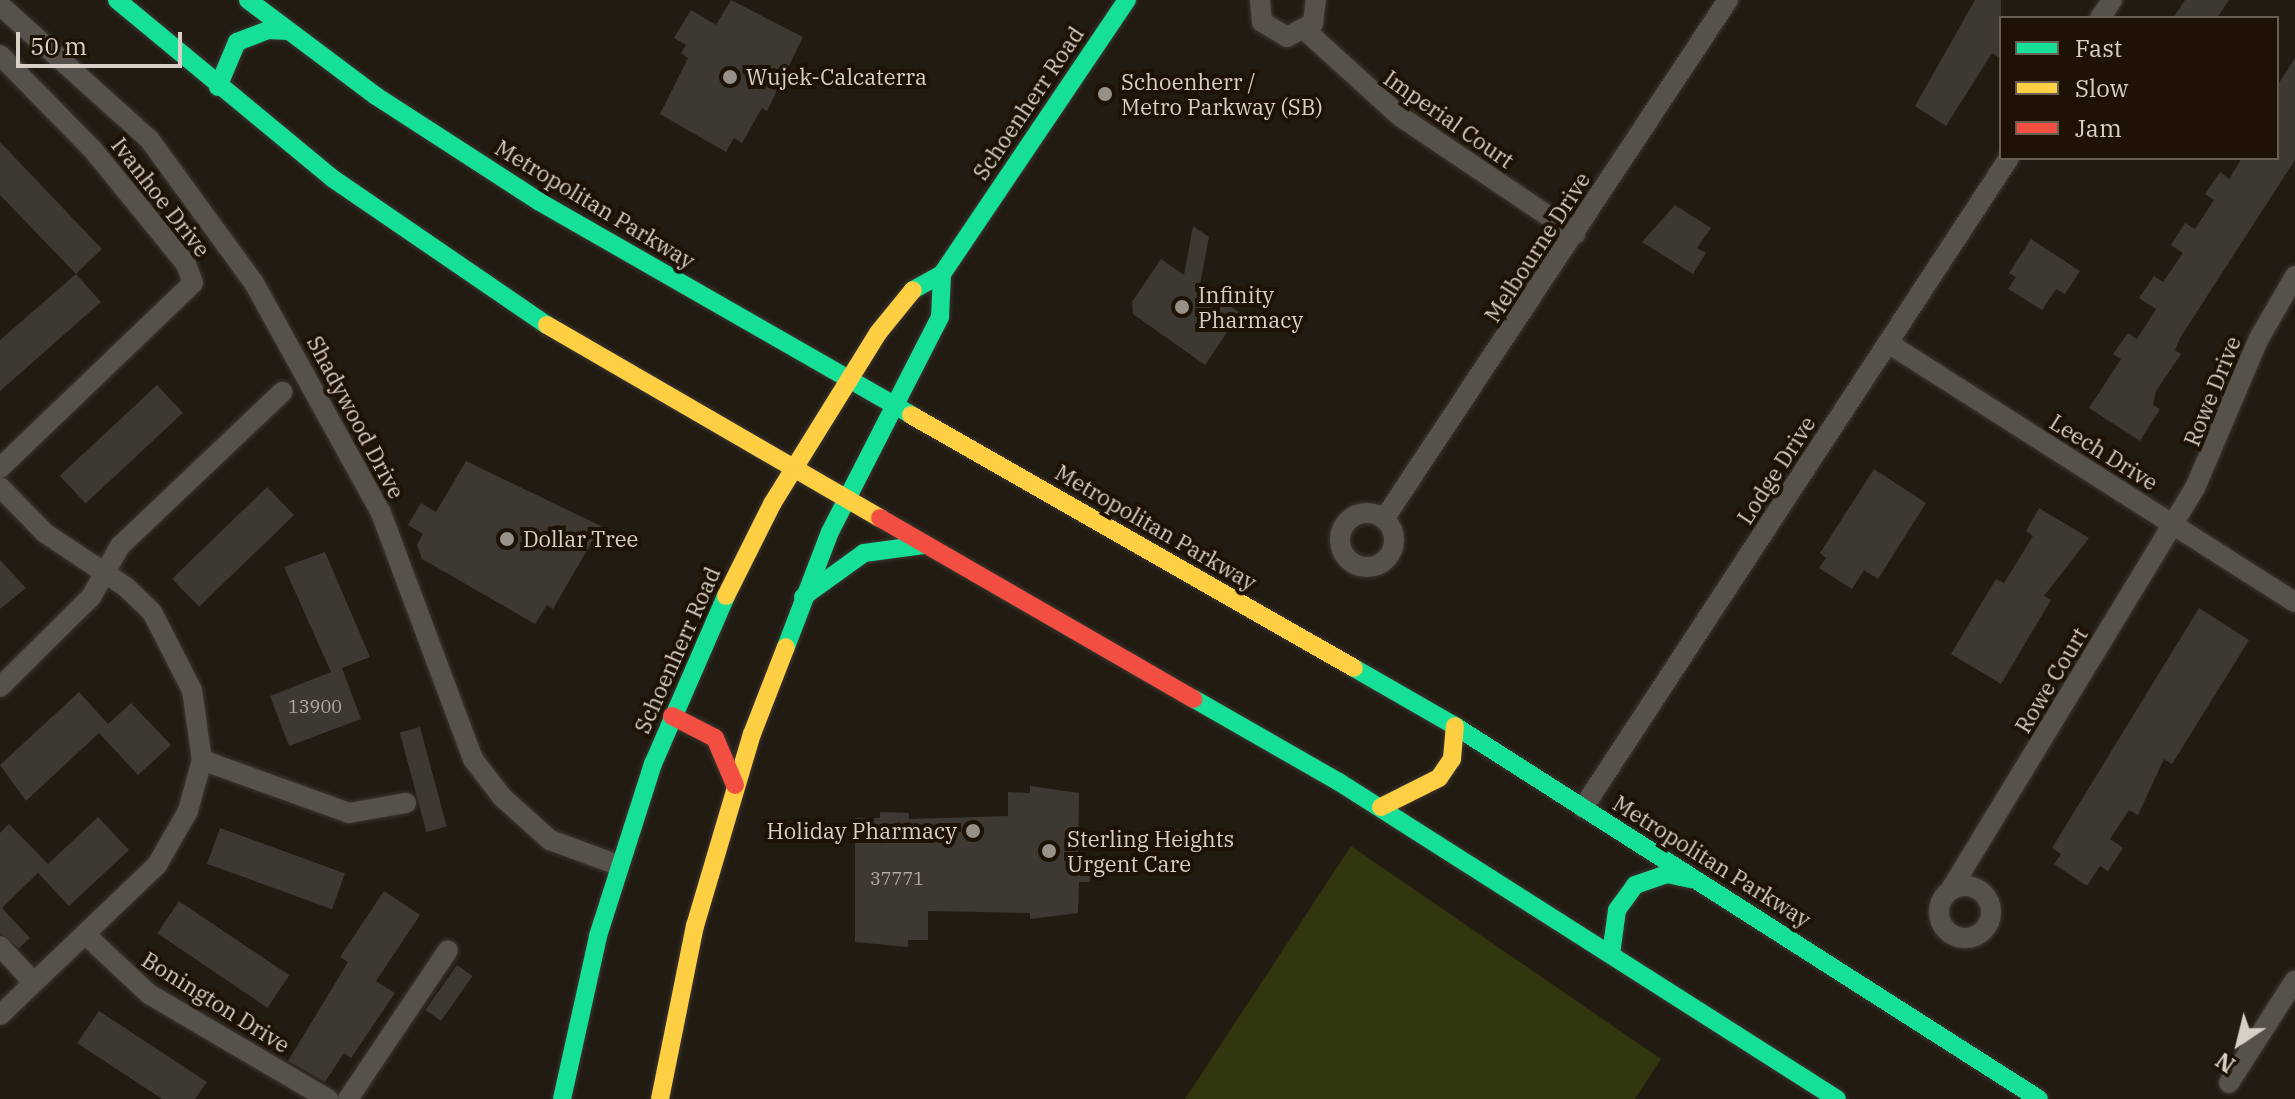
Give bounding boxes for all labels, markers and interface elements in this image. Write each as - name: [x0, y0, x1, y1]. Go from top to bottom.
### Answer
- scale bar: [20, 16, 186, 66]
- legend: [1999, 16, 2279, 160]
- street label: Schoenherr Road: [967, 21, 1089, 185]
- text: 50 m: [30, 30, 87, 62]
- text: Fast: [2075, 32, 2122, 64]
- place label: Wujek-Calcaterra: [746, 64, 927, 90]
- street label: Imperial Court: [1379, 65, 1519, 173]
- marker: Wujek-Calcaterra: [721, 68, 739, 86]
- place label: Schoenherr / Metro Parkway (SB): [1121, 68, 1323, 120]
- text: Slow: [2075, 72, 2128, 104]
- marker: Schoenherr / Metro Parkway (SB): [1096, 85, 1114, 103]
- text: Jam: [2075, 112, 2122, 144]
- street label: Ivanhoe Drive: [106, 132, 216, 262]
- street label: Metropolitan Parkway: [490, 134, 700, 274]
- street label: Melbourne Drive: [1479, 167, 1595, 327]
- place label: Infinity Pharmacy: [1198, 281, 1303, 332]
- marker: Infinity Pharmacy: [1173, 298, 1191, 316]
- street label: Shadywood Drive: [302, 331, 410, 503]
- street label: Rowe Drive: [2178, 332, 2246, 450]
- street label: Leech Drive: [2045, 408, 2163, 496]
- street label: Lodge Drive: [1731, 411, 1821, 529]
- street label: Metropolitan Parkway: [1051, 459, 1261, 595]
- place label: Dollar Tree: [523, 526, 638, 552]
- marker: Dollar Tree: [498, 530, 516, 548]
- street label: Schoenherr Road: [629, 563, 725, 737]
- street label: Rowe Court: [2009, 622, 2093, 738]
- house number: 13900: [288, 696, 342, 718]
- street label: Metropolitan Parkway: [1608, 789, 1816, 933]
- place label: Holiday Pharmacy: [766, 818, 957, 844]
- marker: Holiday Pharmacy: [964, 822, 982, 840]
- place label: Sterling Heights Urgent Care: [1067, 825, 1234, 876]
- marker: Sterling Heights Urgent Care: [1038, 840, 1060, 862]
- house number: 37771: [870, 868, 924, 890]
- street label: Bonington Drive: [137, 946, 295, 1058]
- north arrow: [2199, 1003, 2279, 1083]
- text: N: [2210, 1046, 2240, 1080]

